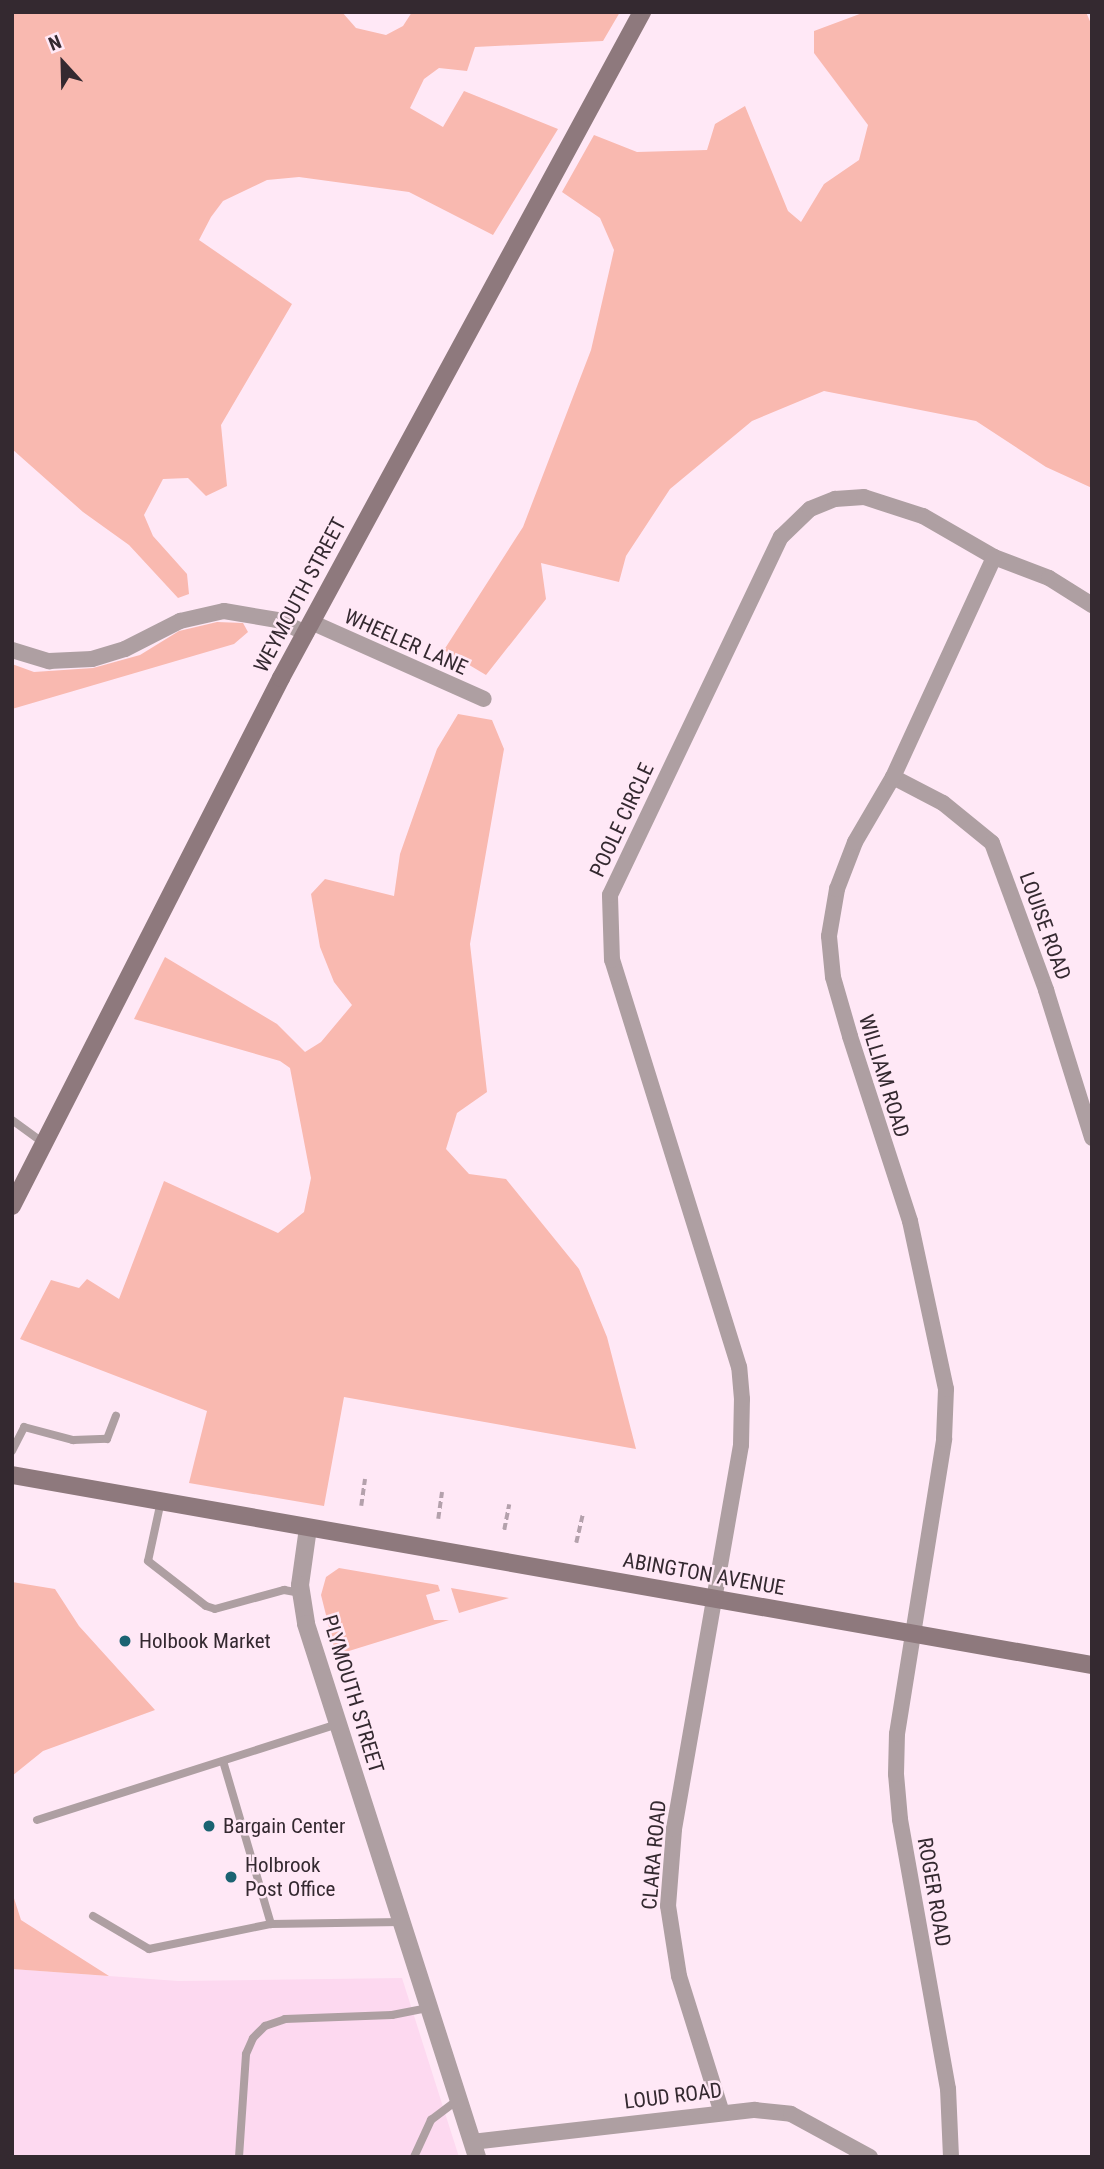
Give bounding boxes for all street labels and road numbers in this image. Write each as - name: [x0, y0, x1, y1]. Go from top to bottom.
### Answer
- street label: WEYMOUTH STREET: [249, 513, 351, 677]
- street label: WHEELER LANE: [341, 604, 471, 680]
- street label: POOLE CIRCLE: [585, 759, 659, 881]
- street label: LOUISE ROAD: [1014, 869, 1076, 983]
- street label: WILLIAM ROAD: [853, 1012, 915, 1140]
- street label: ABINGTON AVENUE: [621, 1547, 787, 1601]
- street label: PLYMOUTH STREET: [317, 1612, 389, 1776]
- street label: CLARA ROAD: [637, 1799, 671, 1911]
- street label: ROGER ROAD: [912, 1836, 956, 1948]
- street label: LOUD ROAD: [623, 2078, 723, 2114]

